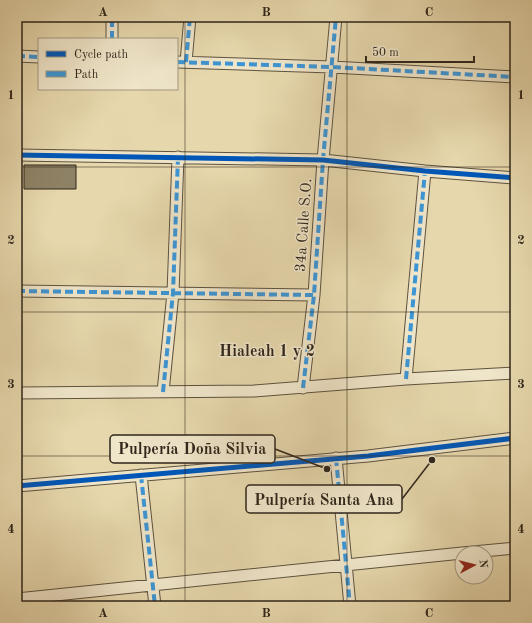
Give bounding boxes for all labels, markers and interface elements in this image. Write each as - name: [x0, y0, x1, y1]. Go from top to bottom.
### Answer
- text: A: [98, 6, 108, 19]
- text: B: [261, 6, 271, 19]
- text: C: [425, 6, 433, 19]
- legend: [38, 38, 178, 90]
- scale bar: [366, 38, 474, 64]
- text: 50 m: [372, 46, 399, 59]
- text: Cycle path: [74, 49, 129, 61]
- text: Path: [74, 69, 99, 81]
- text: 1: [7, 89, 15, 102]
- text: 1: [517, 89, 525, 102]
- street label: 34a Calle S.O.: [294, 178, 315, 272]
- text: 2: [7, 234, 15, 247]
- text: 2: [517, 234, 525, 247]
- district label: Hialeah 1 y 2: [219, 344, 315, 360]
- text: 3: [7, 378, 15, 391]
- text: 3: [517, 378, 525, 391]
- callout: Pulpería Doña Silvia: [110, 435, 275, 463]
- text: Pulpería Doña Silvia: [118, 442, 266, 458]
- callout: Pulpería Santa Ana: [246, 485, 402, 513]
- text: Pulpería Santa Ana: [254, 493, 394, 509]
- text: 4: [7, 523, 15, 536]
- text: 4: [517, 523, 525, 536]
- north arrow: [454, 545, 494, 585]
- text: N: [476, 559, 488, 569]
- text: A: [98, 607, 108, 620]
- text: B: [261, 607, 271, 620]
- text: C: [425, 607, 433, 620]

